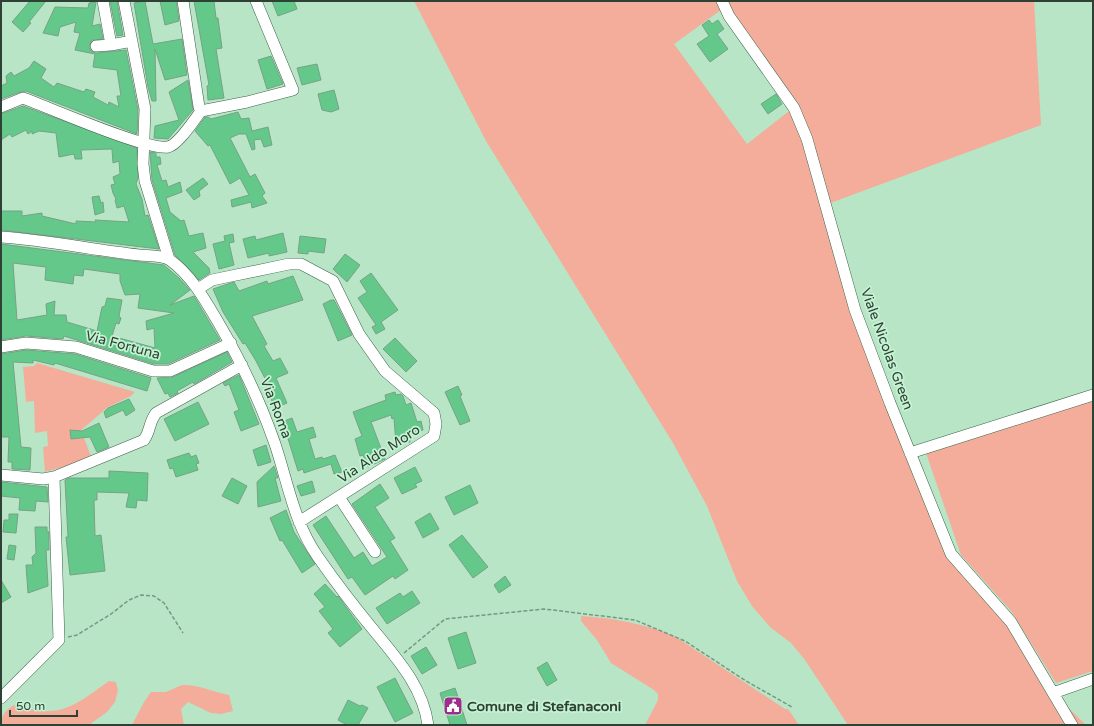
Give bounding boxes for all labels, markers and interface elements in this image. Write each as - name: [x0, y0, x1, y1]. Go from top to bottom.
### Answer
- street label: Viale Nicolas Green: [857, 286, 917, 412]
- street label: Via Fortuna: [84, 327, 162, 363]
- street label: Via Roma: [257, 375, 295, 441]
- street label: Via Aldo Moro: [335, 421, 423, 487]
- scale bar: [10, 692, 77, 718]
- public building icon: Comune di Stefanaconi: [442, 695, 464, 717]
- place label: Comune di Stefanaconi: [467, 698, 621, 715]
- text: 50 m: [16, 699, 45, 713]

